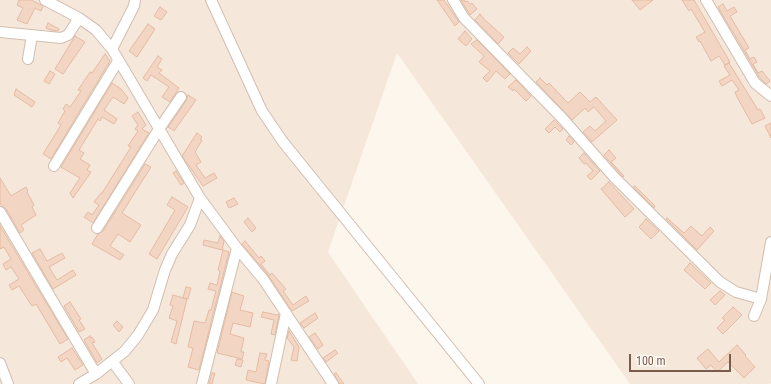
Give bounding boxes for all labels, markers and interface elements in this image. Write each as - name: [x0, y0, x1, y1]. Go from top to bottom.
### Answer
- scale bar: [631, 346, 733, 372]
- text: 100 m: [636, 354, 666, 368]

